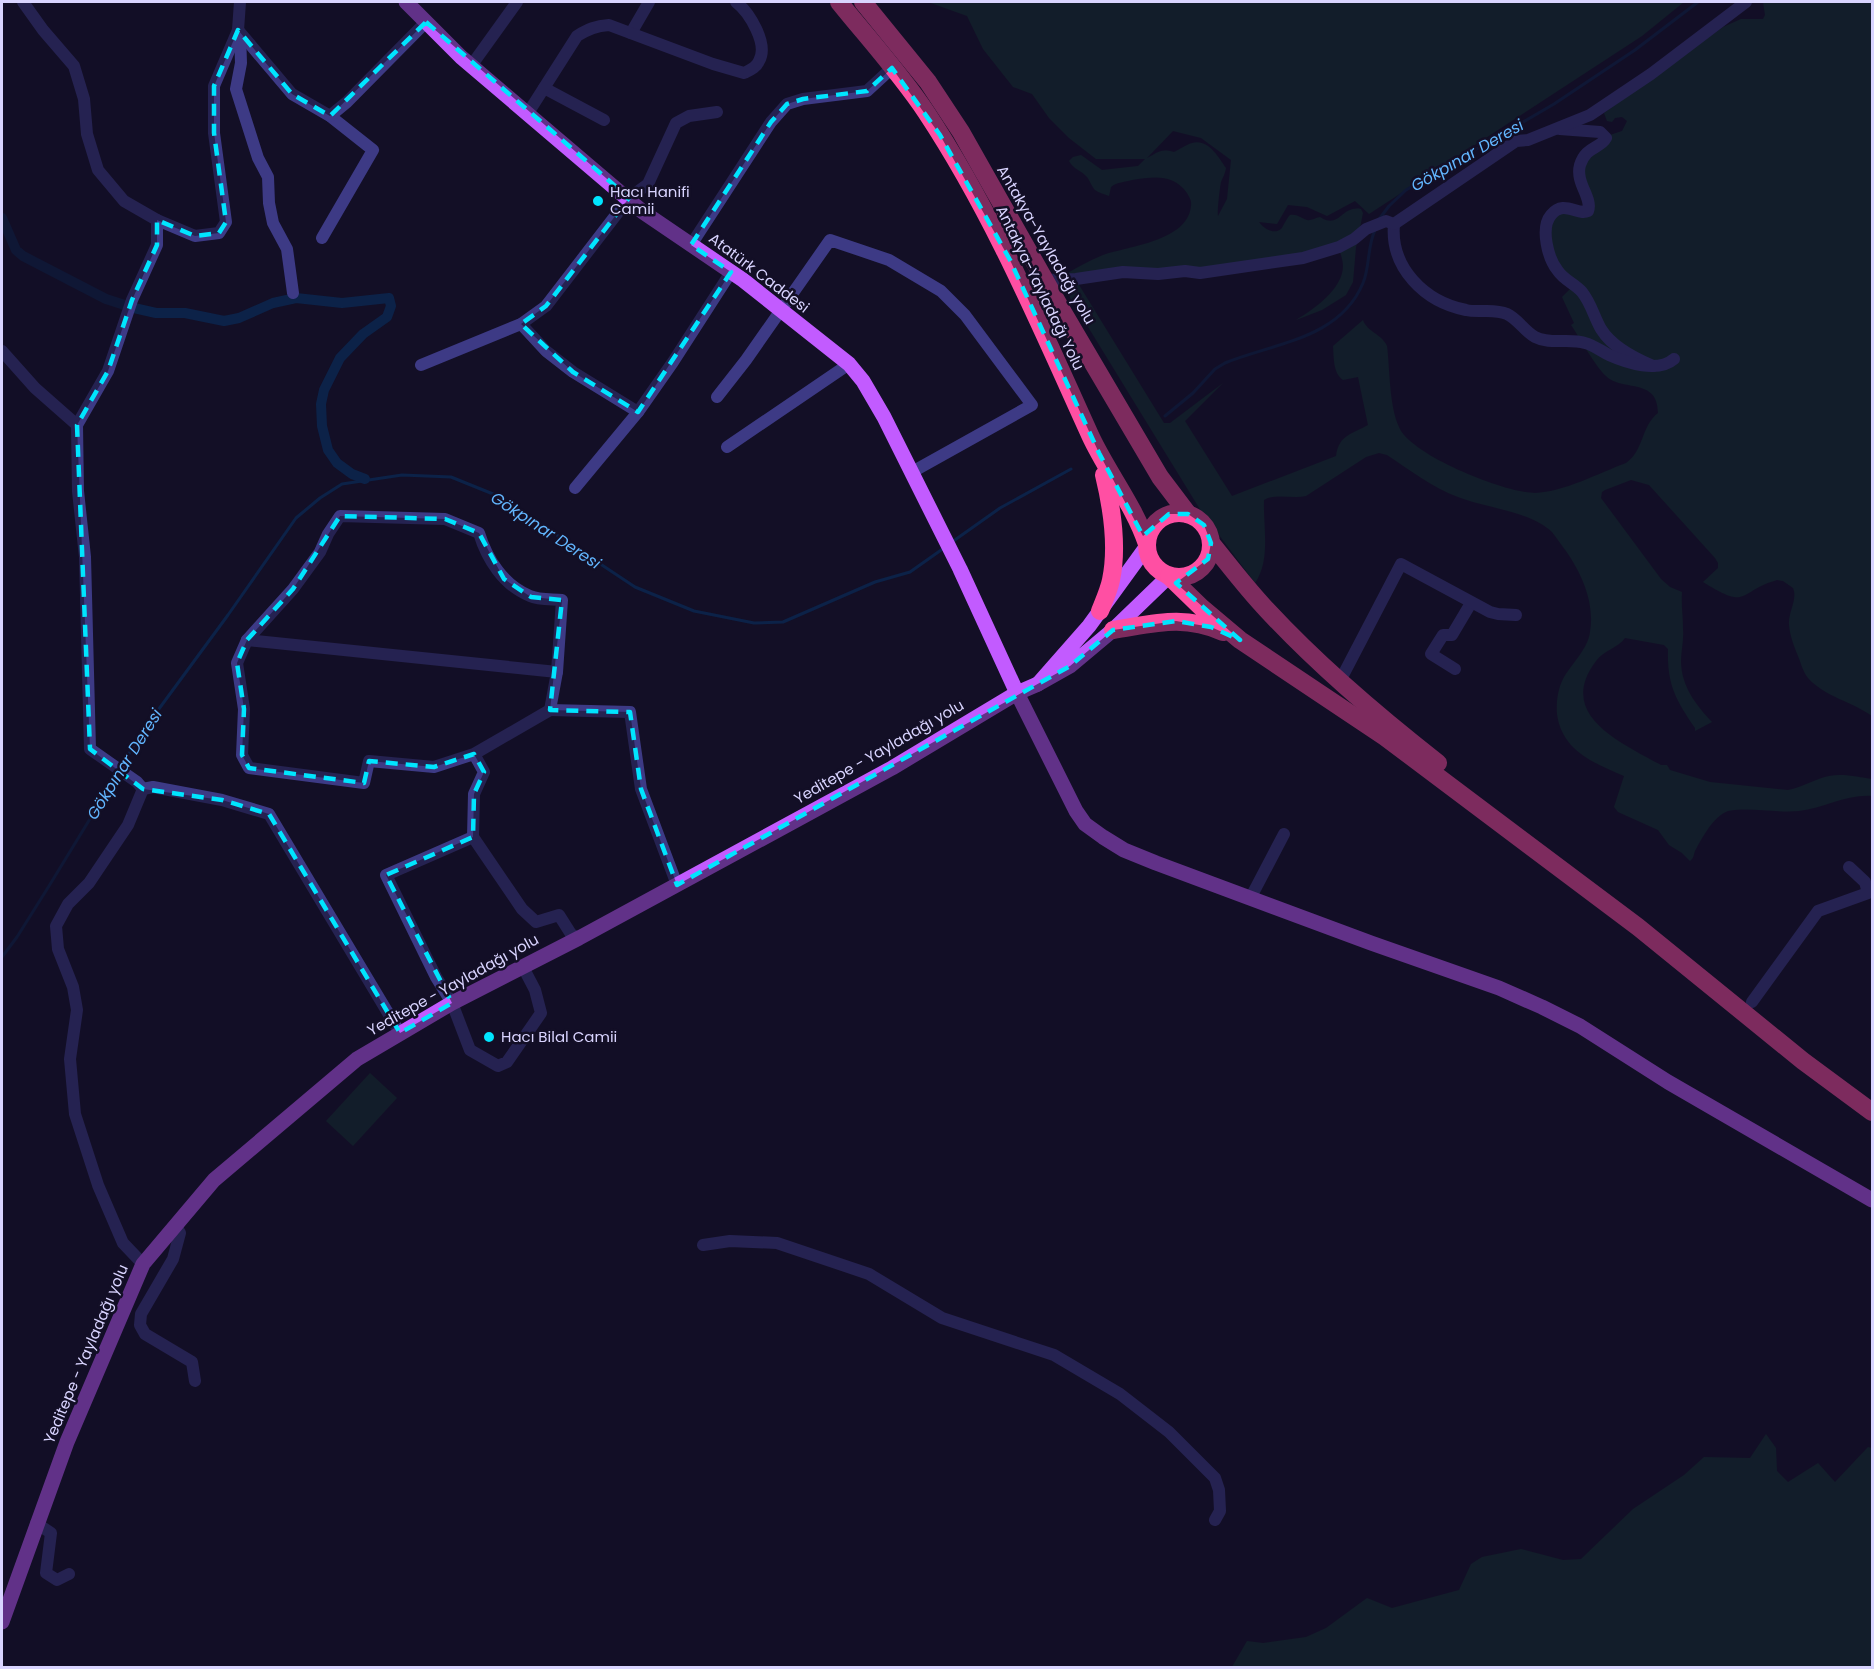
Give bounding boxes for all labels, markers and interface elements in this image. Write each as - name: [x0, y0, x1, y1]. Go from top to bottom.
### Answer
- water label: Gökpınar Deresi: [1407, 113, 1529, 197]
- street label: Antakya-Yayladağı yolu: [992, 161, 1101, 328]
- place label: Hacı Hanifi Camii: [610, 181, 690, 219]
- marker: Hacı Hanifi Camii: [591, 194, 605, 208]
- street label: Antakya-Yayladağı Yolu: [991, 202, 1090, 374]
- street label: Atatürk Caddesi: [705, 228, 814, 317]
- water label: Gökpınar Deresi: [486, 486, 606, 575]
- street label: Yeditepe - Yayladağı yolu: [790, 694, 968, 809]
- water label: Gökpınar Deresi: [81, 703, 168, 824]
- street label: Yeditepe - Yayladağı yolu: [363, 929, 542, 1041]
- place label: Hacı Bilal Camii: [501, 1026, 617, 1047]
- marker: Hacı Bilal Camii: [482, 1030, 496, 1044]
- street label: Yeditepe - Yayladağı yolu: [38, 1261, 133, 1447]

